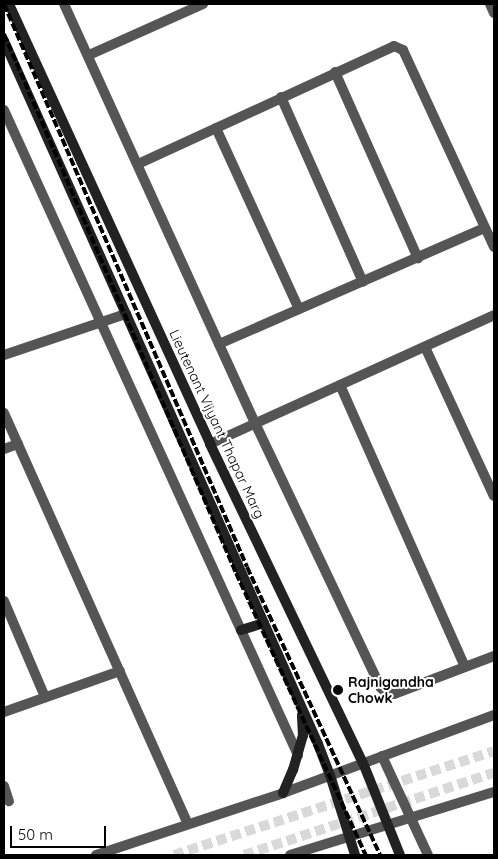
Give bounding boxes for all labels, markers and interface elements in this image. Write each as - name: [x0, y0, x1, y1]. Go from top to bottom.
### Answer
- street label: Lieutenant Vijyant Thapar Marg: [166, 327, 268, 521]
- place label: Rajnigandha Chowk: [348, 674, 434, 706]
- marker: Rajnigandha Chowk: [332, 684, 344, 696]
- scale bar: [12, 816, 109, 848]
- text: 50 m: [18, 825, 53, 844]

